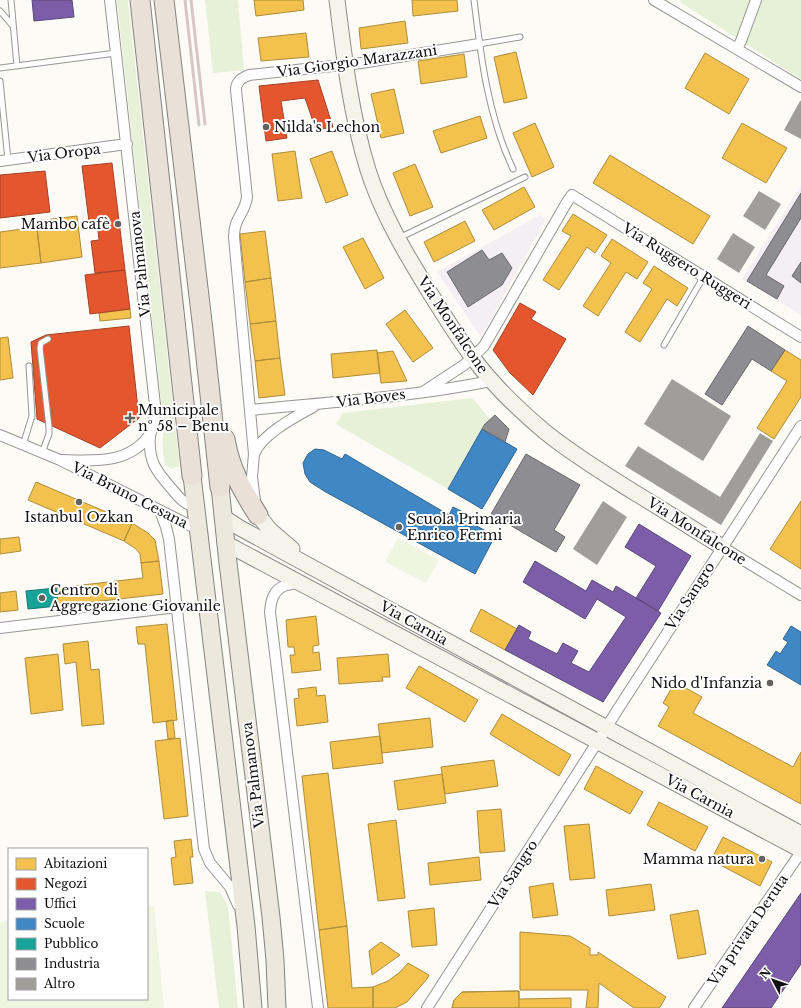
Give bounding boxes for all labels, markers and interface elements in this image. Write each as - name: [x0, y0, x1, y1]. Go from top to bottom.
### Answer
- street label: Via Giorgio Marazzani: [275, 41, 438, 81]
- place label: Nilda's Lechon: [274, 118, 380, 136]
- marker: Nilda's Lechon: [261, 122, 271, 132]
- street label: Via Oropa: [25, 140, 102, 167]
- street label: Via Palmanova: [125, 210, 155, 319]
- place label: Mambo cafè: [21, 215, 110, 233]
- street label: Via Ruggero Ruggeri: [618, 218, 755, 313]
- marker: Mambo cafè: [113, 219, 123, 229]
- street label: Via Monfalcone: [413, 272, 492, 377]
- street label: Via Boves: [334, 385, 407, 411]
- place label: Municipale nº 58 – Benu: [138, 401, 230, 435]
- marker: Municipale nº 58 – Benu: [125, 413, 135, 423]
- street label: Via Bruno Cesana: [68, 458, 191, 532]
- street label: Via Monfalcone: [643, 493, 750, 569]
- marker: Istanbul Ozkan: [74, 497, 84, 507]
- place label: Istanbul Ozkan: [25, 508, 134, 526]
- place label: Scuola Primaria Enrico Fermi: [407, 510, 522, 544]
- marker: Scuola Primaria Enrico Fermi: [394, 522, 404, 532]
- street label: Via Sangro: [661, 558, 719, 634]
- place label: Centro di Aggregazione Giovanile: [49, 581, 221, 615]
- marker: Centro di Aggregazione Giovanile: [37, 593, 47, 603]
- street label: Via Carnia: [376, 596, 451, 649]
- place label: Nido d'Infanzia: [651, 674, 762, 692]
- marker: Nido d'Infanzia: [765, 678, 775, 688]
- street label: Via Palmanova: [238, 721, 269, 830]
- street label: Via Carnia: [662, 770, 738, 822]
- street label: Via Sangro: [484, 836, 542, 912]
- legend: [8, 848, 148, 1000]
- place label: Mamma natura: [643, 850, 754, 868]
- marker: Mamma natura: [757, 854, 767, 864]
- text: Abitazioni: [43, 856, 107, 871]
- street label: Via privata Deruta: [703, 871, 792, 990]
- text: Negozi: [44, 876, 87, 891]
- text: Uffici: [44, 896, 76, 911]
- text: Scuole: [44, 916, 85, 931]
- text: Pubblico: [44, 936, 98, 951]
- text: Industria: [44, 956, 100, 971]
- north arrow: [753, 960, 793, 1000]
- text: N: [757, 964, 775, 982]
- text: Altro: [43, 976, 75, 991]

